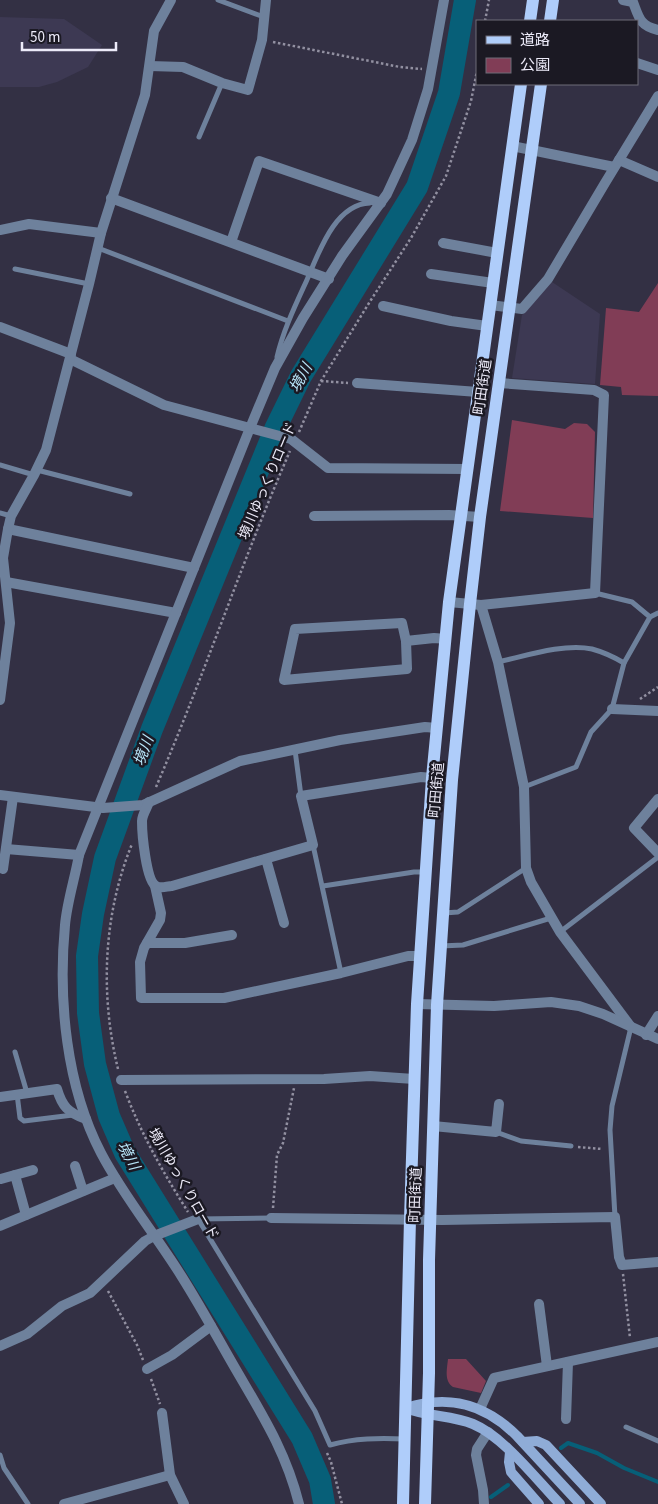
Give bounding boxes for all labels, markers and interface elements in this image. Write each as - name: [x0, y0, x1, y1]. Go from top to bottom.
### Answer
- scale bar: [22, 20, 116, 52]
- legend: [476, 20, 638, 85]
- text: 50 m: [30, 27, 60, 48]
- text: 道路: [520, 30, 550, 51]
- text: 公園: [520, 55, 550, 76]
- water label: 境川: [285, 358, 318, 396]
- street label: 町田街道: [469, 358, 497, 416]
- street label: 境川ゆっくりロード: [234, 419, 302, 543]
- water label: 境川: [129, 731, 160, 769]
- street label: 町田街道: [425, 761, 449, 819]
- street label: 境川ゆっくりロード: [143, 1124, 223, 1244]
- water label: 境川: [112, 1138, 145, 1176]
- street label: 町田街道: [405, 1167, 427, 1223]

